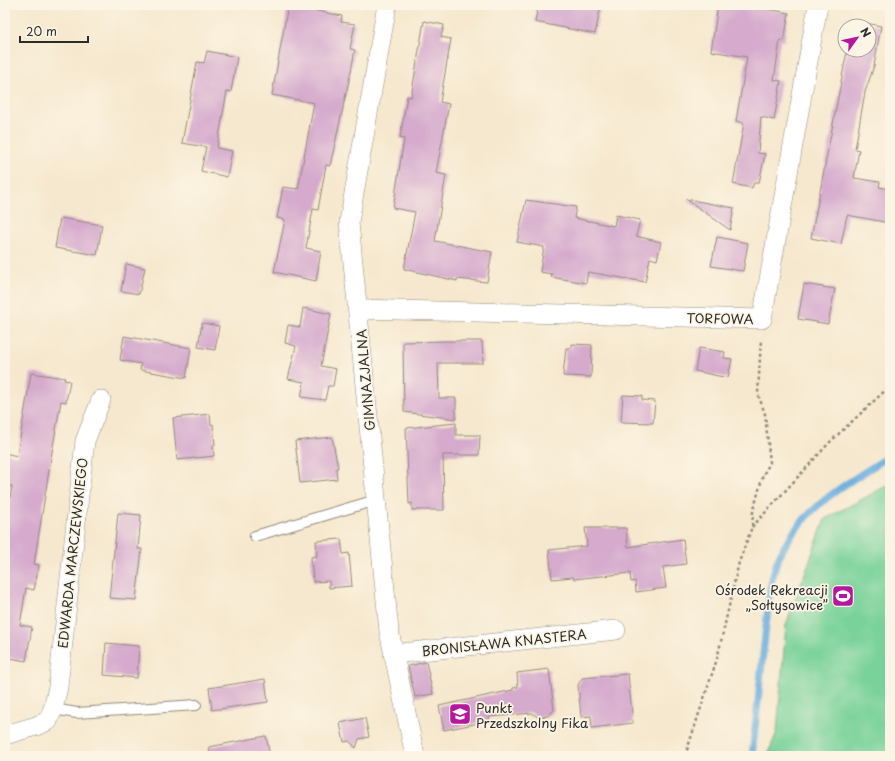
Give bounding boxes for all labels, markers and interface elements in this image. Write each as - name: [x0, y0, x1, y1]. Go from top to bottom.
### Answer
- scale bar: [20, 18, 88, 44]
- north arrow: [837, 18, 877, 58]
- text: 20 m: [26, 22, 57, 40]
- text: N: [856, 24, 875, 41]
- street label: TORFOWA: [686, 308, 754, 328]
- street label: GIMNAZJALNA: [351, 328, 379, 432]
- street label: EDWARDA MARCZEWSKIEGO: [53, 457, 91, 649]
- place label: Ośrodek Rekreacji „Sołtysowice”: [715, 580, 828, 614]
- sports icon: Ośrodek Rekreacji „Sołtysowice”: [830, 583, 856, 609]
- street label: BRONISŁAWA KNASTERA: [421, 624, 588, 660]
- place label: Punkt Przedszkolny Fika: [476, 698, 589, 732]
- school or university icon: Punkt Przedszkolny Fika: [447, 701, 473, 727]

